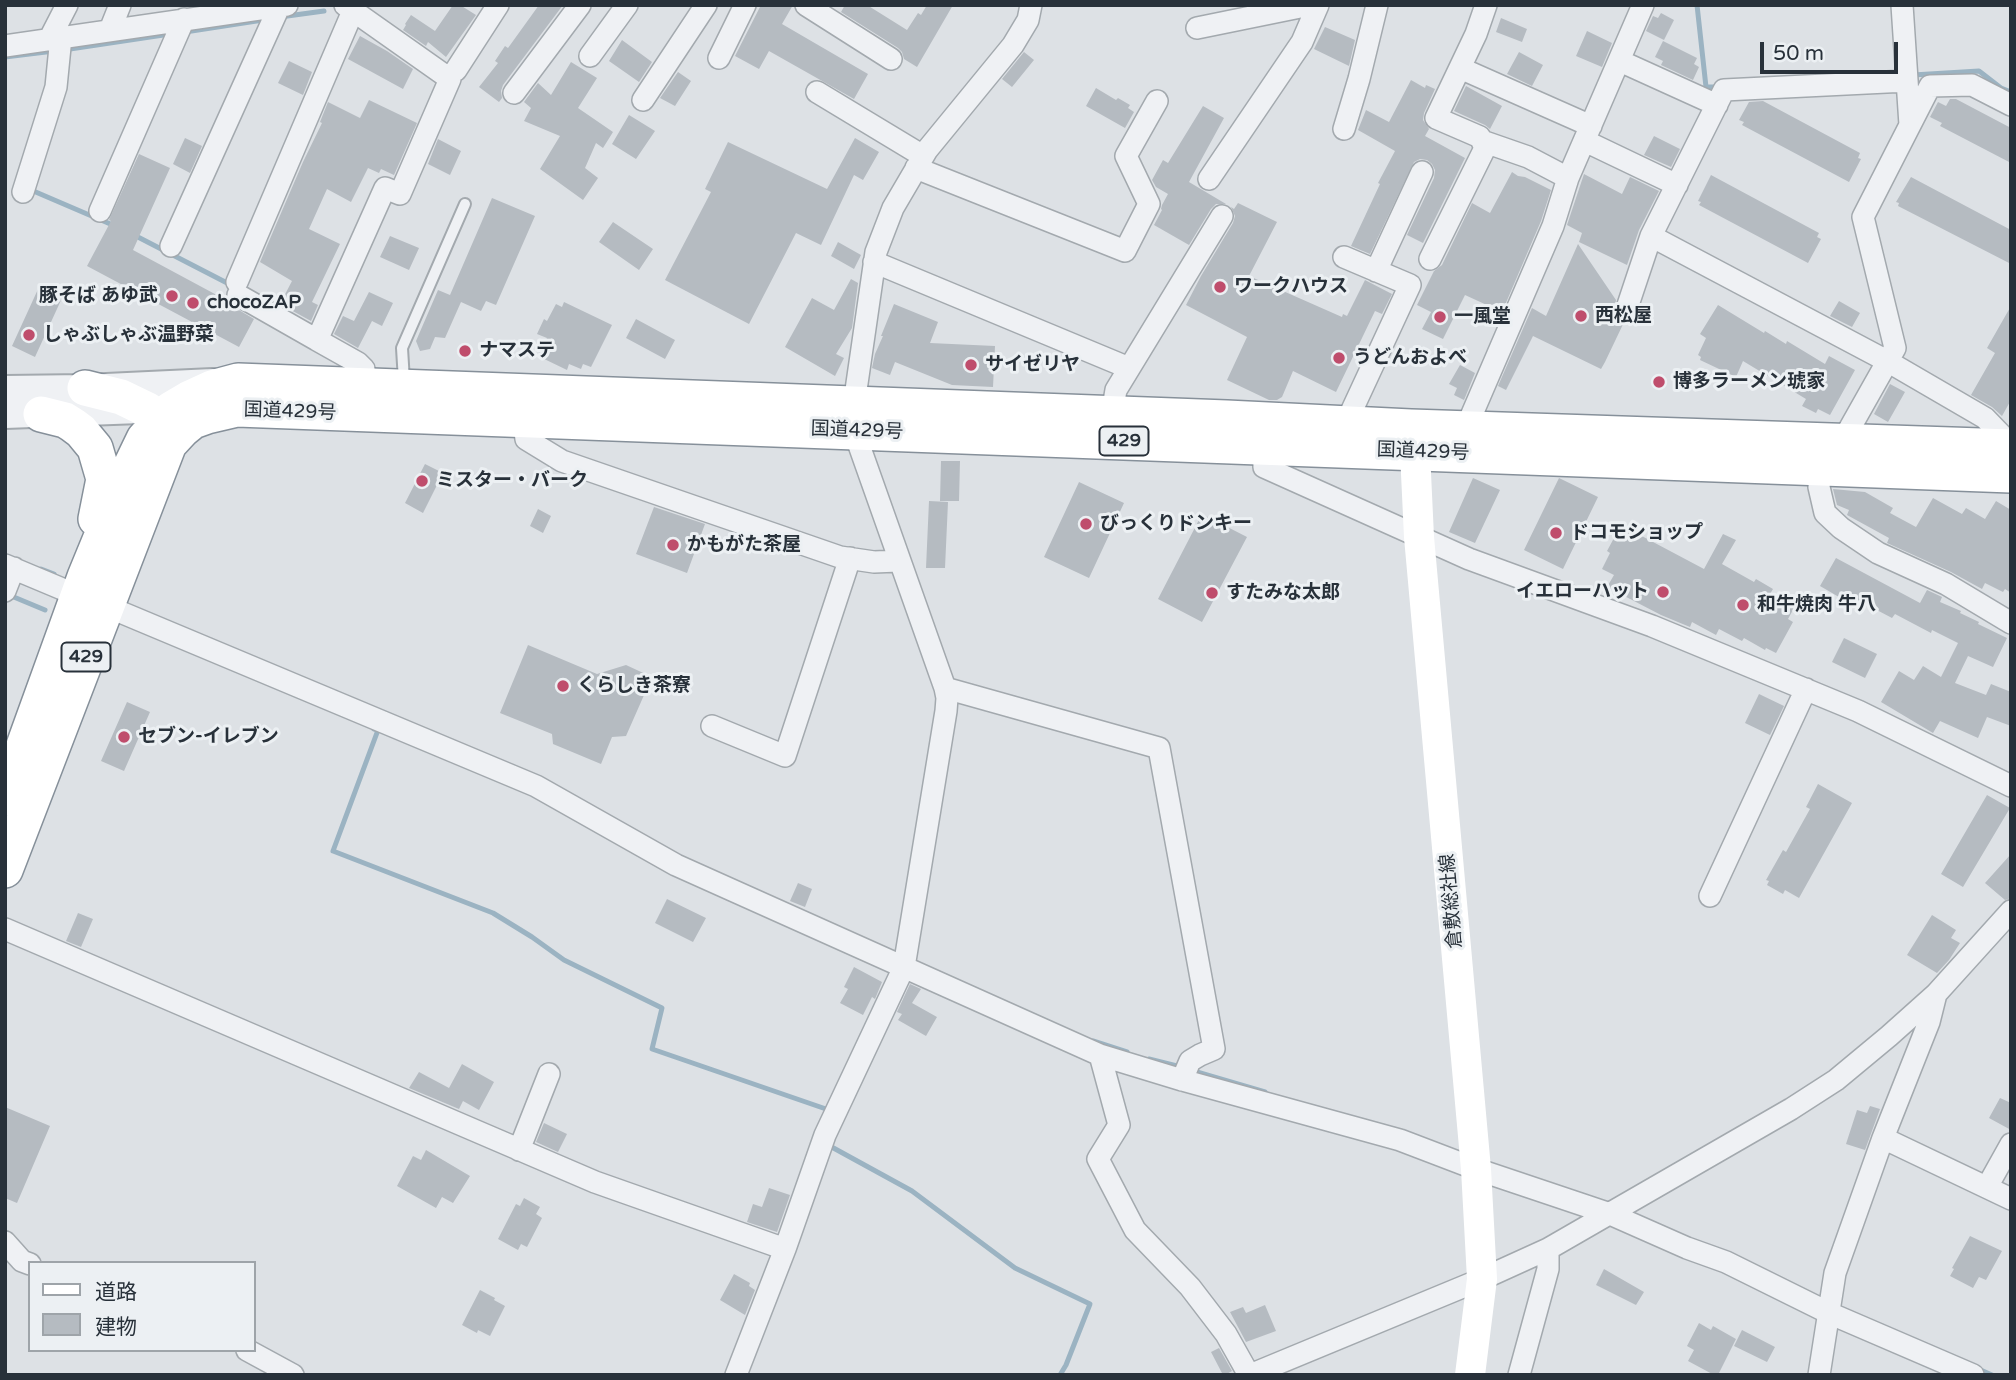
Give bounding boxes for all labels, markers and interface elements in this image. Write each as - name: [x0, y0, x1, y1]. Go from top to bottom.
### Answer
- scale bar: [1764, 28, 1902, 72]
- text: 50 m: [1773, 41, 1824, 66]
- place label: ワークハウス: [1234, 276, 1348, 298]
- marker: ワークハウス: [1212, 279, 1228, 295]
- place label: 豚そば あゆ武: [39, 285, 158, 307]
- marker: 豚そば あゆ武: [164, 288, 180, 304]
- place label: chocoZAP: [207, 292, 301, 314]
- marker: chocoZAP: [185, 295, 201, 311]
- place label: 西松屋: [1595, 305, 1652, 327]
- place label: 一風堂: [1454, 306, 1511, 328]
- marker: 西松屋: [1573, 308, 1589, 324]
- marker: 一風堂: [1432, 309, 1448, 325]
- place label: しゃぶしゃぶ温野菜: [43, 324, 214, 346]
- marker: しゃぶしゃぶ温野菜: [21, 327, 37, 343]
- place label: ナマステ: [479, 340, 555, 362]
- marker: ナマステ: [457, 343, 473, 359]
- place label: うどんおよべ: [1353, 347, 1467, 369]
- marker: うどんおよべ: [1331, 350, 1347, 366]
- place label: サイゼリヤ: [985, 354, 1080, 376]
- marker: サイゼリヤ: [963, 357, 979, 373]
- place label: 博多ラーメン琥家: [1673, 371, 1825, 393]
- marker: 博多ラーメン琥家: [1651, 374, 1667, 390]
- street label: 国道429号: [243, 399, 337, 425]
- street label: 国道429号: [810, 418, 904, 444]
- road number: 429: [1100, 426, 1148, 456]
- street label: 国道429号: [1376, 439, 1470, 465]
- place label: ミスター・バーク: [436, 470, 588, 492]
- marker: ミスター・バーク: [414, 473, 430, 489]
- place label: びっくりドンキー: [1100, 513, 1252, 535]
- marker: びっくりドンキー: [1078, 516, 1094, 532]
- place label: ドコモショップ: [1570, 522, 1703, 544]
- marker: ドコモショップ: [1548, 525, 1564, 541]
- place label: かもがた茶屋: [687, 534, 801, 556]
- marker: かもがた茶屋: [665, 537, 681, 553]
- place label: イエローハット: [1516, 581, 1649, 603]
- place label: すたみな太郎: [1226, 582, 1340, 604]
- marker: イエローハット: [1655, 584, 1671, 600]
- marker: すたみな太郎: [1204, 585, 1220, 601]
- place label: 和牛焼肉 牛八: [1757, 594, 1876, 616]
- marker: 和牛焼肉 牛八: [1735, 597, 1751, 613]
- road number: 429: [62, 642, 110, 672]
- place label: くらしき茶寮: [577, 675, 691, 697]
- marker: くらしき茶寮: [555, 678, 571, 694]
- place label: セブン-イレブン: [138, 726, 279, 748]
- marker: セブン-イレブン: [116, 729, 132, 745]
- street label: 倉敷総社線: [1437, 853, 1467, 949]
- legend: [28, 1261, 256, 1352]
- text: 道路: [95, 1280, 137, 1305]
- text: 建物: [95, 1315, 137, 1340]

